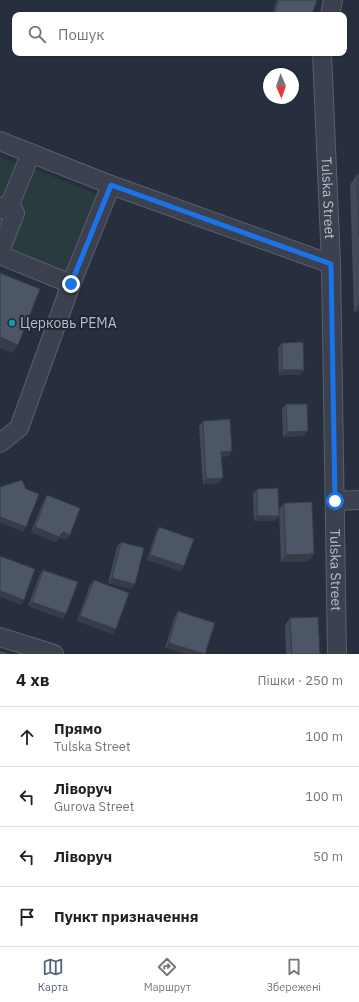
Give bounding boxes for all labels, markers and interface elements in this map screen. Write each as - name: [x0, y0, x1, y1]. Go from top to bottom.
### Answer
- search box: [12, 12, 347, 56]
- icon: search: [26, 23, 48, 45]
- text: Пошук: [58, 25, 105, 44]
- north arrow: [263, 68, 299, 104]
- street label: Tulska Street: [317, 156, 339, 240]
- route end: [62, 275, 80, 293]
- place label: Церковь РЕМА: [20, 314, 117, 332]
- marker: Церковь РЕМА: [7, 318, 17, 328]
- route start: [326, 492, 344, 510]
- street label: Tulska Street: [326, 528, 345, 611]
- text: 4 хв: [16, 669, 50, 691]
- text: Пішки · 250 m: [257, 672, 343, 689]
- text: Прямо: [54, 719, 102, 738]
- icon: ahead: [16, 726, 38, 748]
- text: 100 m: [305, 728, 343, 745]
- text: Tulska Street: [54, 738, 131, 755]
- text: Ліворуч: [54, 779, 112, 798]
- icon: left: [16, 786, 38, 808]
- text: 100 m: [305, 788, 343, 805]
- text: Gurova Street: [54, 798, 134, 815]
- icon: left: [16, 846, 38, 868]
- text: Ліворуч: [54, 847, 112, 866]
- text: 50 m: [313, 848, 343, 865]
- icon: arrive: [16, 906, 38, 928]
- text: Пункт призначення: [54, 907, 199, 926]
- tab: Карта: [38, 956, 68, 994]
- tab: Маршрут: [144, 956, 191, 994]
- tab: Збережені: [267, 956, 321, 994]

